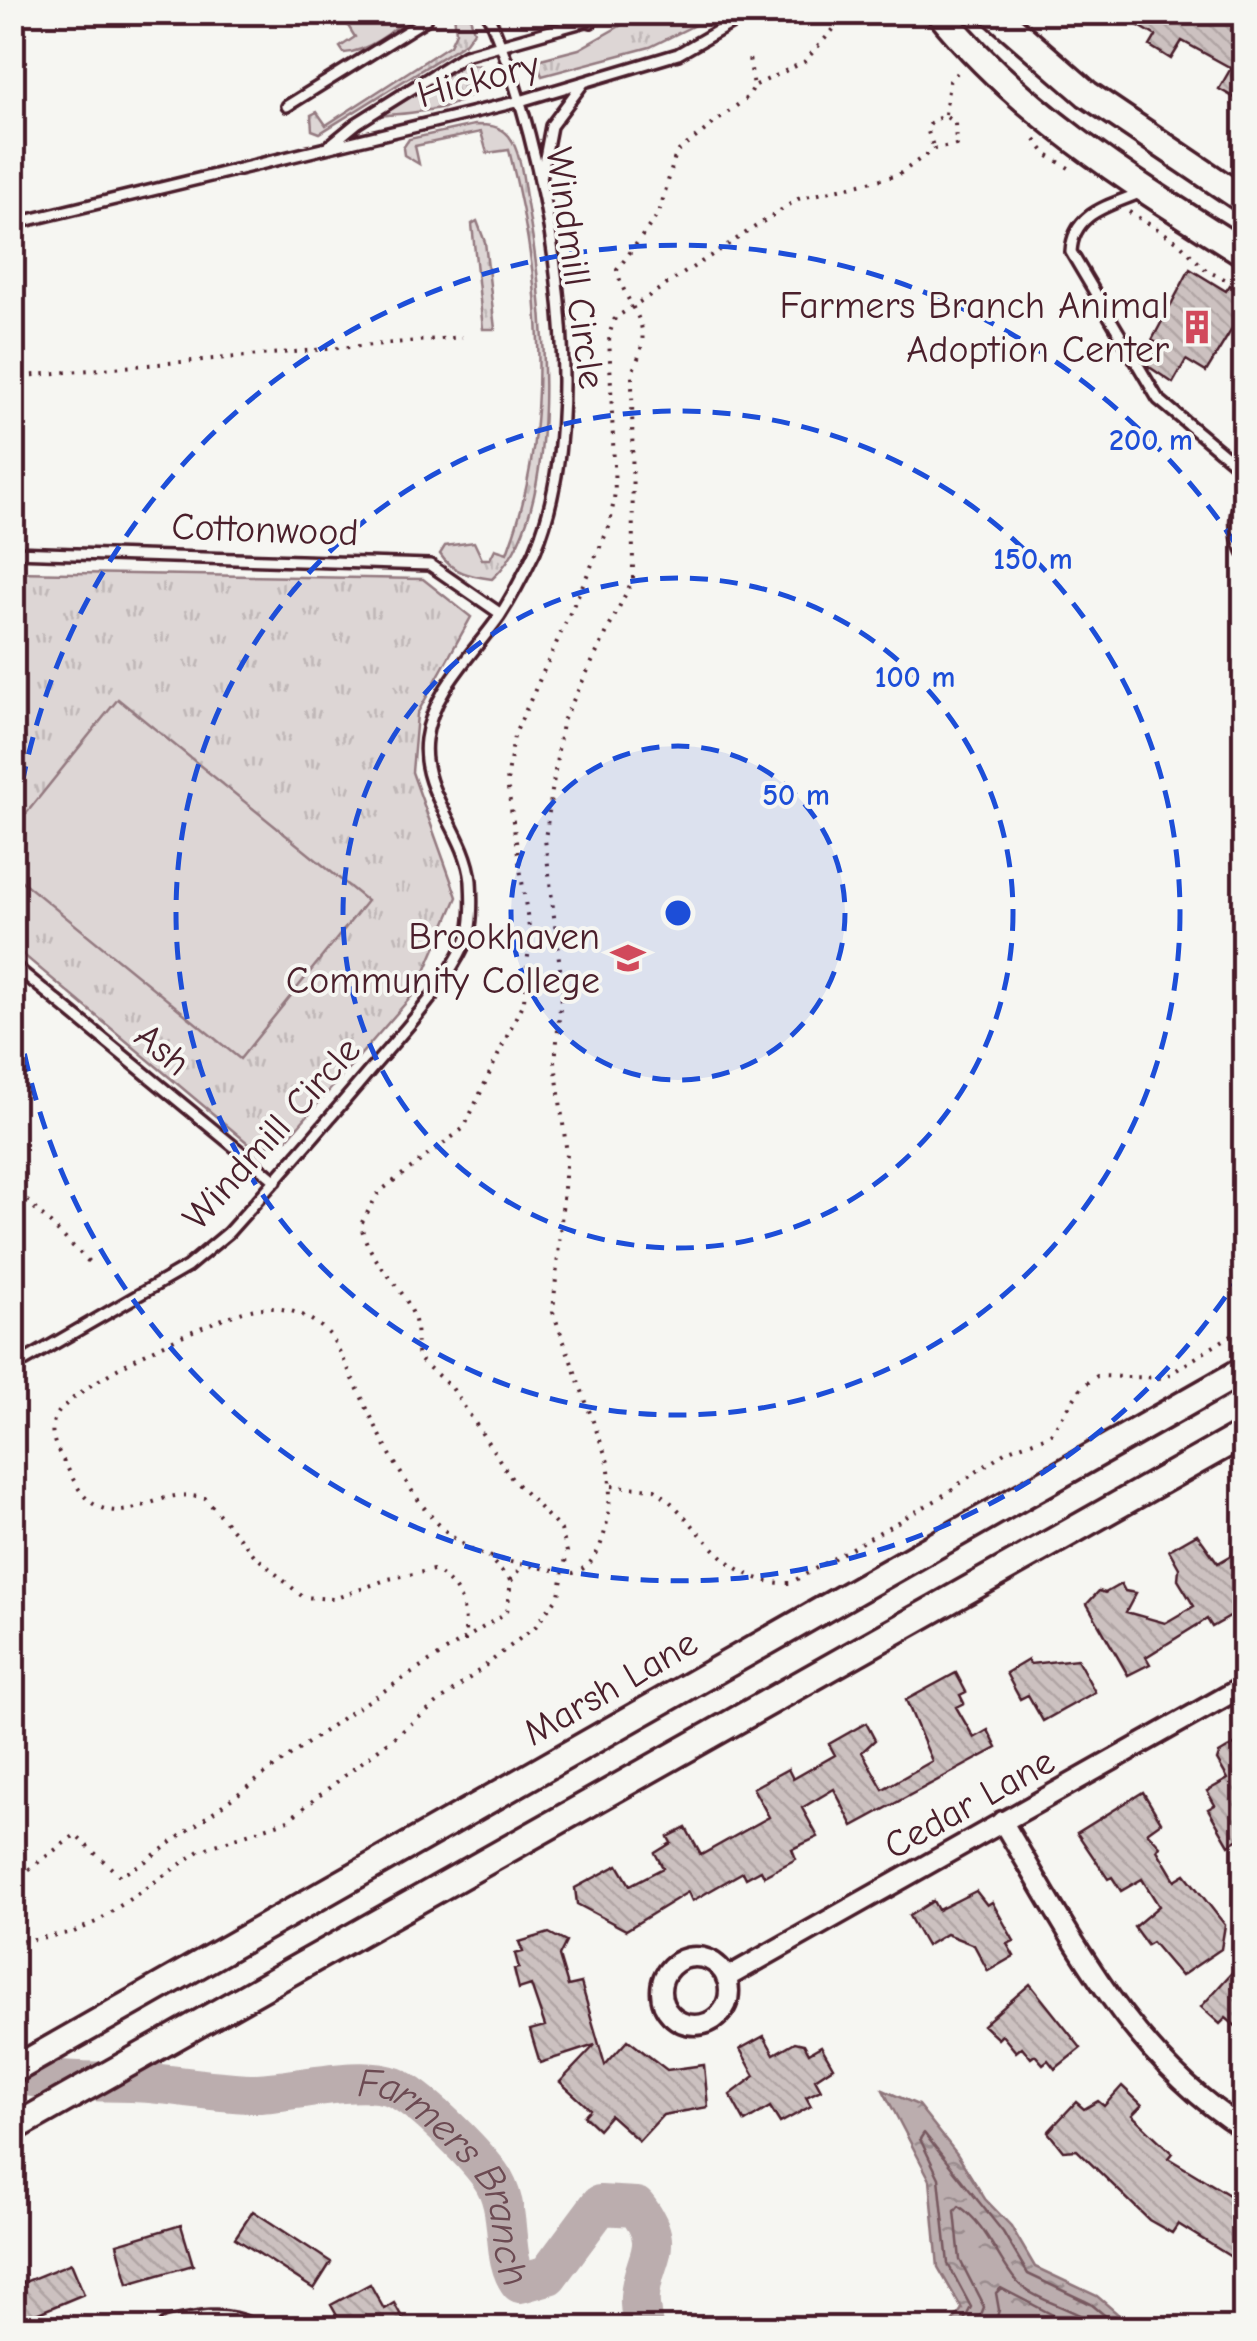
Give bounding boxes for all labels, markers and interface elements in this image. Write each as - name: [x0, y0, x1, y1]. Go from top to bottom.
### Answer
- street label: Hickory: [413, 43, 544, 117]
- street label: Windmill Circle: [536, 144, 614, 392]
- place label: Farmers Branch Animal Adoption Center: [779, 284, 1169, 372]
- building icon: Farmers Branch Animal Adoption Center: [1178, 308, 1216, 346]
- text: 200 m: [1109, 423, 1193, 458]
- street label: Cottonwood: [171, 505, 359, 555]
- text: 150 m: [993, 542, 1073, 577]
- text: 100 m: [875, 660, 955, 695]
- text: 50 m: [762, 778, 830, 813]
- centre of rings: [660, 895, 696, 931]
- place label: Brookhaven Community College: [286, 915, 600, 1003]
- school or university icon: Brookhaven Community College: [609, 939, 647, 977]
- street label: Ash: [126, 1014, 199, 1085]
- street label: Windmill Circle: [174, 1028, 370, 1239]
- street label: Marsh Lane: [516, 1620, 705, 1755]
- street label: Cedar Lane: [877, 1739, 1062, 1869]
- water label: Farmers Branch: [357, 2060, 539, 2294]

